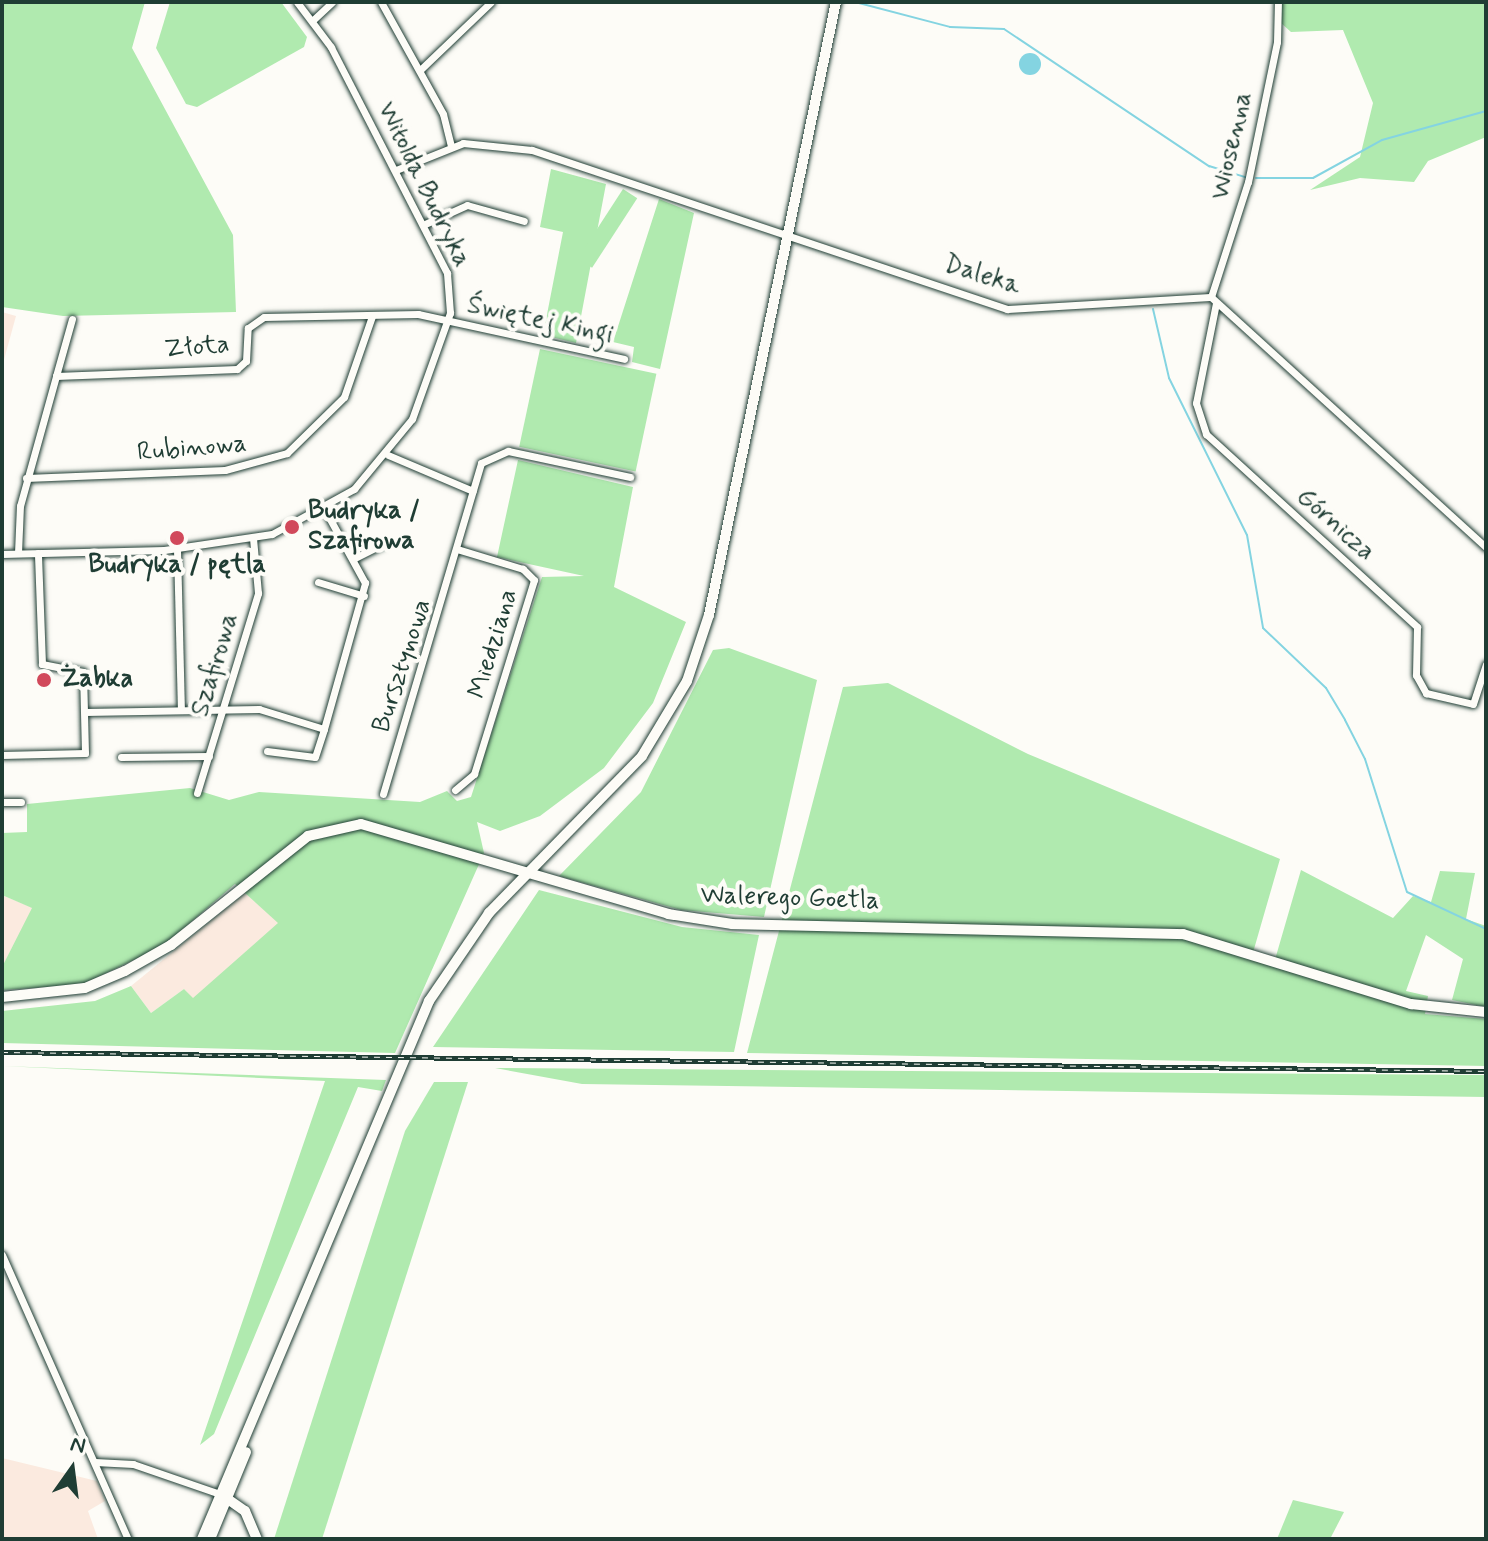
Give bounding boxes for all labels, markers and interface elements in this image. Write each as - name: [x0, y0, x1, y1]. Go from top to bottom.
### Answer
- street label: Wiosenna: [1205, 89, 1261, 203]
- street label: Witolda Budryka: [369, 96, 477, 274]
- street label: Daleka: [940, 250, 1024, 302]
- street label: Świętej Kingi: [462, 290, 618, 352]
- street label: Złota: [163, 330, 231, 366]
- street label: Rubinowa: [136, 429, 248, 469]
- street label: Górnicza: [1289, 482, 1381, 568]
- place label: Budryka / Szafirowa: [308, 496, 420, 558]
- marker: Budryka / Szafirowa: [283, 518, 301, 536]
- marker: Budryka / pętla: [168, 529, 186, 547]
- place label: Budryka / pętla: [88, 550, 266, 582]
- street label: Miedziana: [463, 585, 525, 703]
- street label: Bursztynowa: [367, 595, 439, 737]
- street label: Szafirowa: [185, 609, 247, 721]
- place label: Żabka: [60, 664, 133, 696]
- marker: Żabka: [35, 671, 53, 689]
- street label: Walerego Goetla: [700, 880, 880, 918]
- north arrow: [32, 1429, 112, 1509]
- text: N: [67, 1430, 88, 1461]

